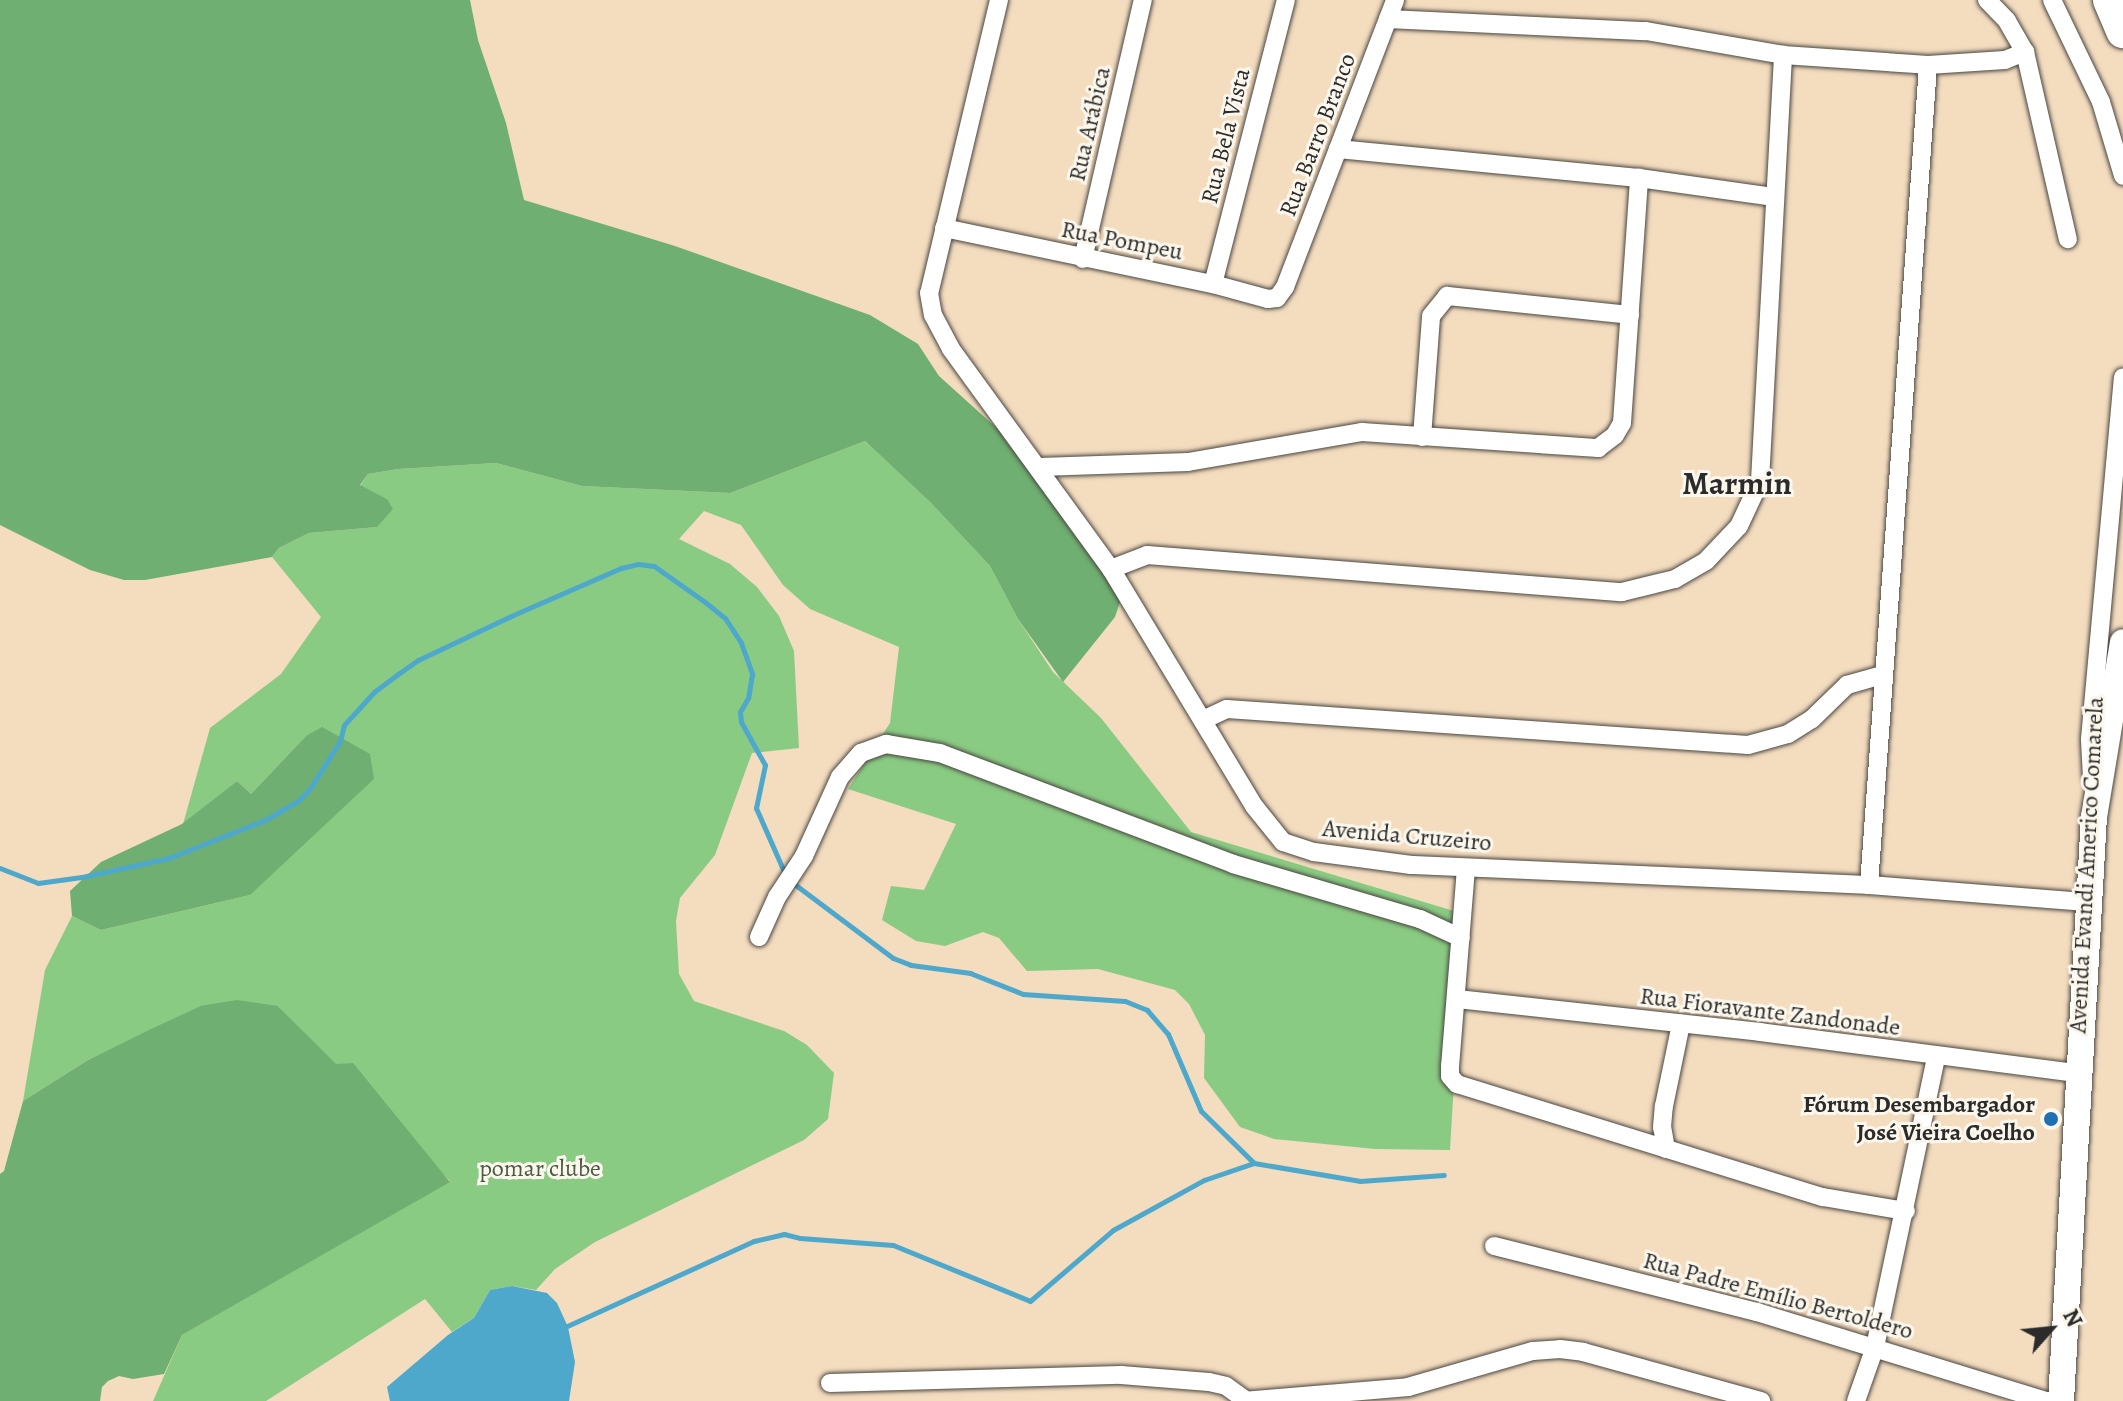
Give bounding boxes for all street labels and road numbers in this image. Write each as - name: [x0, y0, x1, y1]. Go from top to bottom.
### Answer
- street label: Rua Barro Branco: [1274, 49, 1362, 221]
- street label: Rua Arábica: [1063, 64, 1117, 184]
- street label: Rua Bela Vista: [1195, 65, 1257, 207]
- street label: Rua Pompeu: [1059, 215, 1185, 267]
- street label: Avenida Evandi Americo Comarela: [2064, 696, 2110, 1034]
- street label: Avenida Cruzeiro: [1321, 814, 1493, 858]
- street label: Rua Fioravante Zandonade: [1638, 982, 1902, 1042]
- street label: Rua Padre Emílio Bertoldero: [1640, 1246, 1916, 1346]

